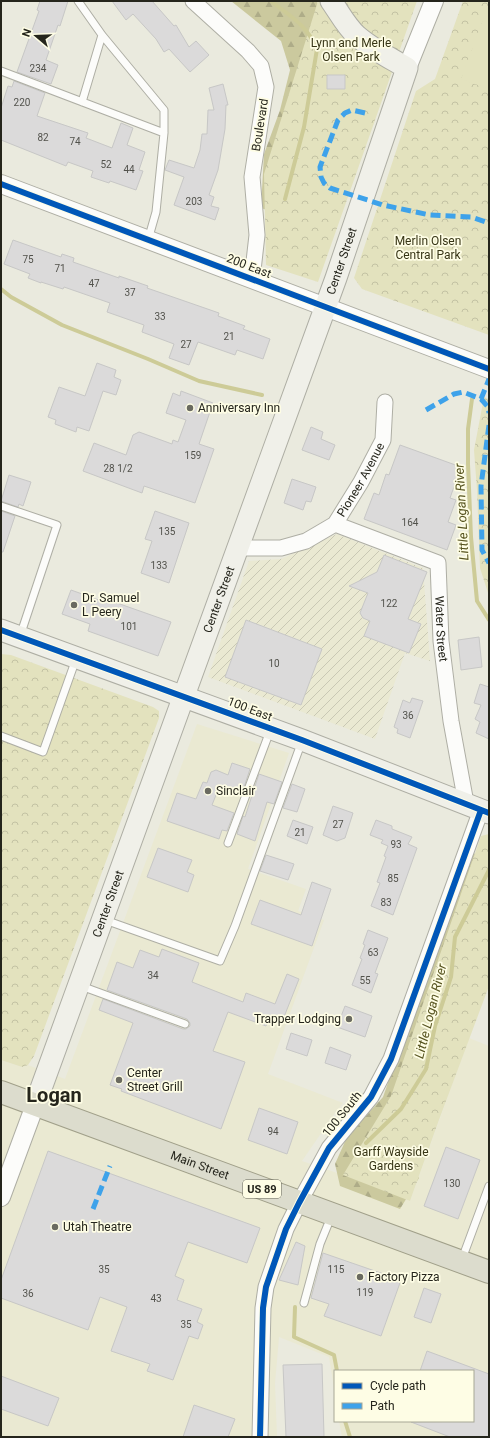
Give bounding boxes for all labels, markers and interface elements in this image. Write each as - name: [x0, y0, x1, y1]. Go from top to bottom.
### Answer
- north arrow: [16, 16, 56, 56]
- text: N: [20, 27, 35, 39]
- park label: Lynn and Merle Olsen Park: [311, 36, 391, 64]
- house number: 234: [30, 63, 47, 74]
- house number: 220: [14, 97, 31, 108]
- street label: Boulevard: [249, 98, 271, 152]
- house number: 82: [37, 132, 49, 143]
- house number: 74: [69, 136, 81, 147]
- house number: 52: [100, 159, 112, 170]
- house number: 44: [123, 164, 135, 175]
- house number: 203: [186, 196, 202, 207]
- street label: Center Street: [324, 226, 360, 296]
- park label: Merlin Olsen Central Park: [395, 234, 461, 262]
- street label: 200 East: [225, 251, 273, 281]
- house number: 75: [22, 254, 34, 265]
- house number: 71: [54, 263, 66, 274]
- house number: 47: [88, 278, 100, 289]
- house number: 37: [124, 287, 136, 298]
- house number: 33: [154, 311, 166, 322]
- house number: 21: [223, 331, 235, 342]
- house number: 27: [180, 339, 192, 350]
- place label: Anniversary Inn: [198, 401, 280, 415]
- marker: Anniversary Inn: [185, 403, 195, 413]
- street label: Pioneer Avenue: [334, 440, 387, 519]
- house number: 159: [185, 450, 201, 461]
- water label: Little Logan River: [451, 462, 472, 561]
- house number: 28 1/2: [103, 463, 133, 474]
- house number: 164: [402, 517, 419, 528]
- house number: 135: [159, 526, 176, 537]
- house number: 133: [151, 560, 167, 571]
- street label: Center Street: [200, 564, 238, 635]
- place label: Dr. Samuel L Peery: [82, 591, 139, 619]
- street label: Water Street: [432, 596, 451, 663]
- house number: 122: [381, 598, 398, 609]
- marker: Dr. Samuel L Peery: [69, 600, 79, 610]
- house number: 101: [121, 621, 137, 632]
- house number: 10: [268, 658, 280, 669]
- street label: 100 East: [226, 694, 274, 724]
- house number: 36: [402, 710, 414, 721]
- place label: Sinclair: [216, 784, 255, 798]
- marker: Sinclair: [203, 786, 213, 796]
- house number: 27: [332, 819, 344, 830]
- house number: 21: [294, 827, 306, 838]
- house number: 93: [390, 839, 402, 850]
- street label: Center Street: [90, 869, 127, 939]
- house number: 85: [387, 873, 399, 884]
- house number: 83: [380, 897, 392, 908]
- house number: 63: [367, 947, 379, 958]
- water label: Little Logan River: [411, 962, 450, 1060]
- house number: 34: [147, 970, 159, 981]
- house number: 55: [359, 975, 371, 986]
- place label: Trapper Lodging: [254, 1012, 341, 1026]
- marker: Trapper Lodging: [344, 1014, 354, 1024]
- place label: Center Street Grill: [127, 1066, 183, 1094]
- marker: Center Street Grill: [114, 1075, 124, 1085]
- district label: Logan: [26, 1083, 82, 1107]
- street label: 100 South: [319, 1088, 365, 1140]
- house number: 94: [267, 1126, 279, 1137]
- park label: Garff Wayside Gardens: [354, 1145, 429, 1173]
- street label: Main Street: [169, 1148, 231, 1183]
- house number: 130: [444, 1178, 461, 1189]
- road number: US 89: [243, 1180, 281, 1198]
- place label: Utah Theatre: [63, 1220, 132, 1234]
- marker: Utah Theatre: [50, 1222, 60, 1232]
- house number: 35: [98, 1264, 110, 1275]
- house number: 115: [328, 1264, 345, 1275]
- place label: Factory Pizza: [368, 1270, 440, 1284]
- marker: Factory Pizza: [355, 1272, 365, 1282]
- house number: 119: [357, 1287, 373, 1298]
- house number: 36: [22, 1288, 34, 1299]
- house number: 43: [150, 1293, 162, 1304]
- house number: 35: [180, 1319, 192, 1330]
- legend: [334, 1370, 474, 1422]
- text: Cycle path: [370, 1379, 426, 1393]
- text: Path: [370, 1399, 395, 1413]

